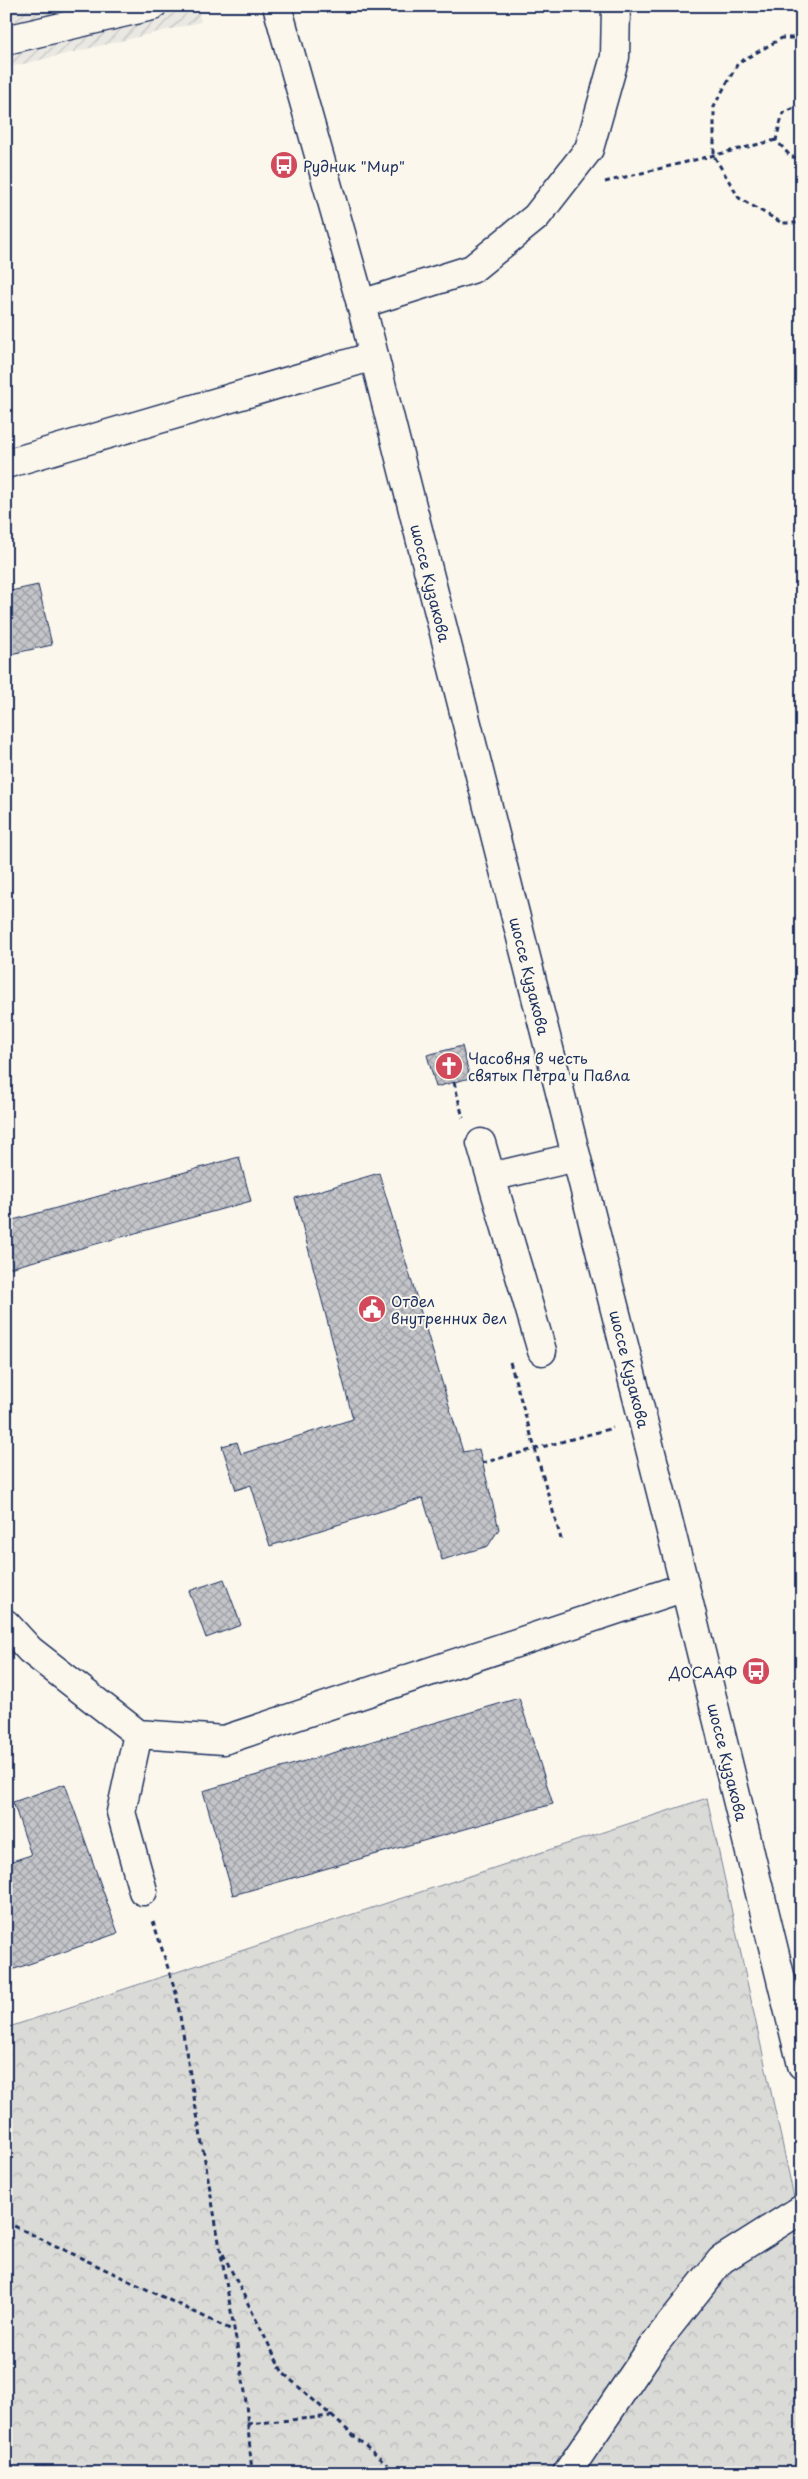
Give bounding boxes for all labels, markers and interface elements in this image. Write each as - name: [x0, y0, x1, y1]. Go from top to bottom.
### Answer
- bus stop icon: Рудник "Мир": [269, 150, 299, 180]
- place label: Рудник "Мир": [303, 154, 405, 177]
- street label: шоссе Кузакова: [405, 522, 457, 645]
- street label: шоссе Кузакова: [504, 915, 556, 1038]
- place label: Часовня в честь святых Петра и Павла: [468, 1046, 630, 1086]
- church icon: Часовня в честь святых Петра и Павла: [434, 1051, 464, 1081]
- place label: Отдел внутренних дел: [391, 1289, 507, 1329]
- public building icon: Отдел внутренних дел: [357, 1294, 387, 1324]
- street label: шоссе Кузакова: [604, 1308, 656, 1431]
- bus stop icon: ДОСААФ: [741, 1656, 771, 1686]
- place label: ДОСААФ: [668, 1660, 737, 1683]
- street label: шоссе Кузакова: [702, 1701, 754, 1824]

